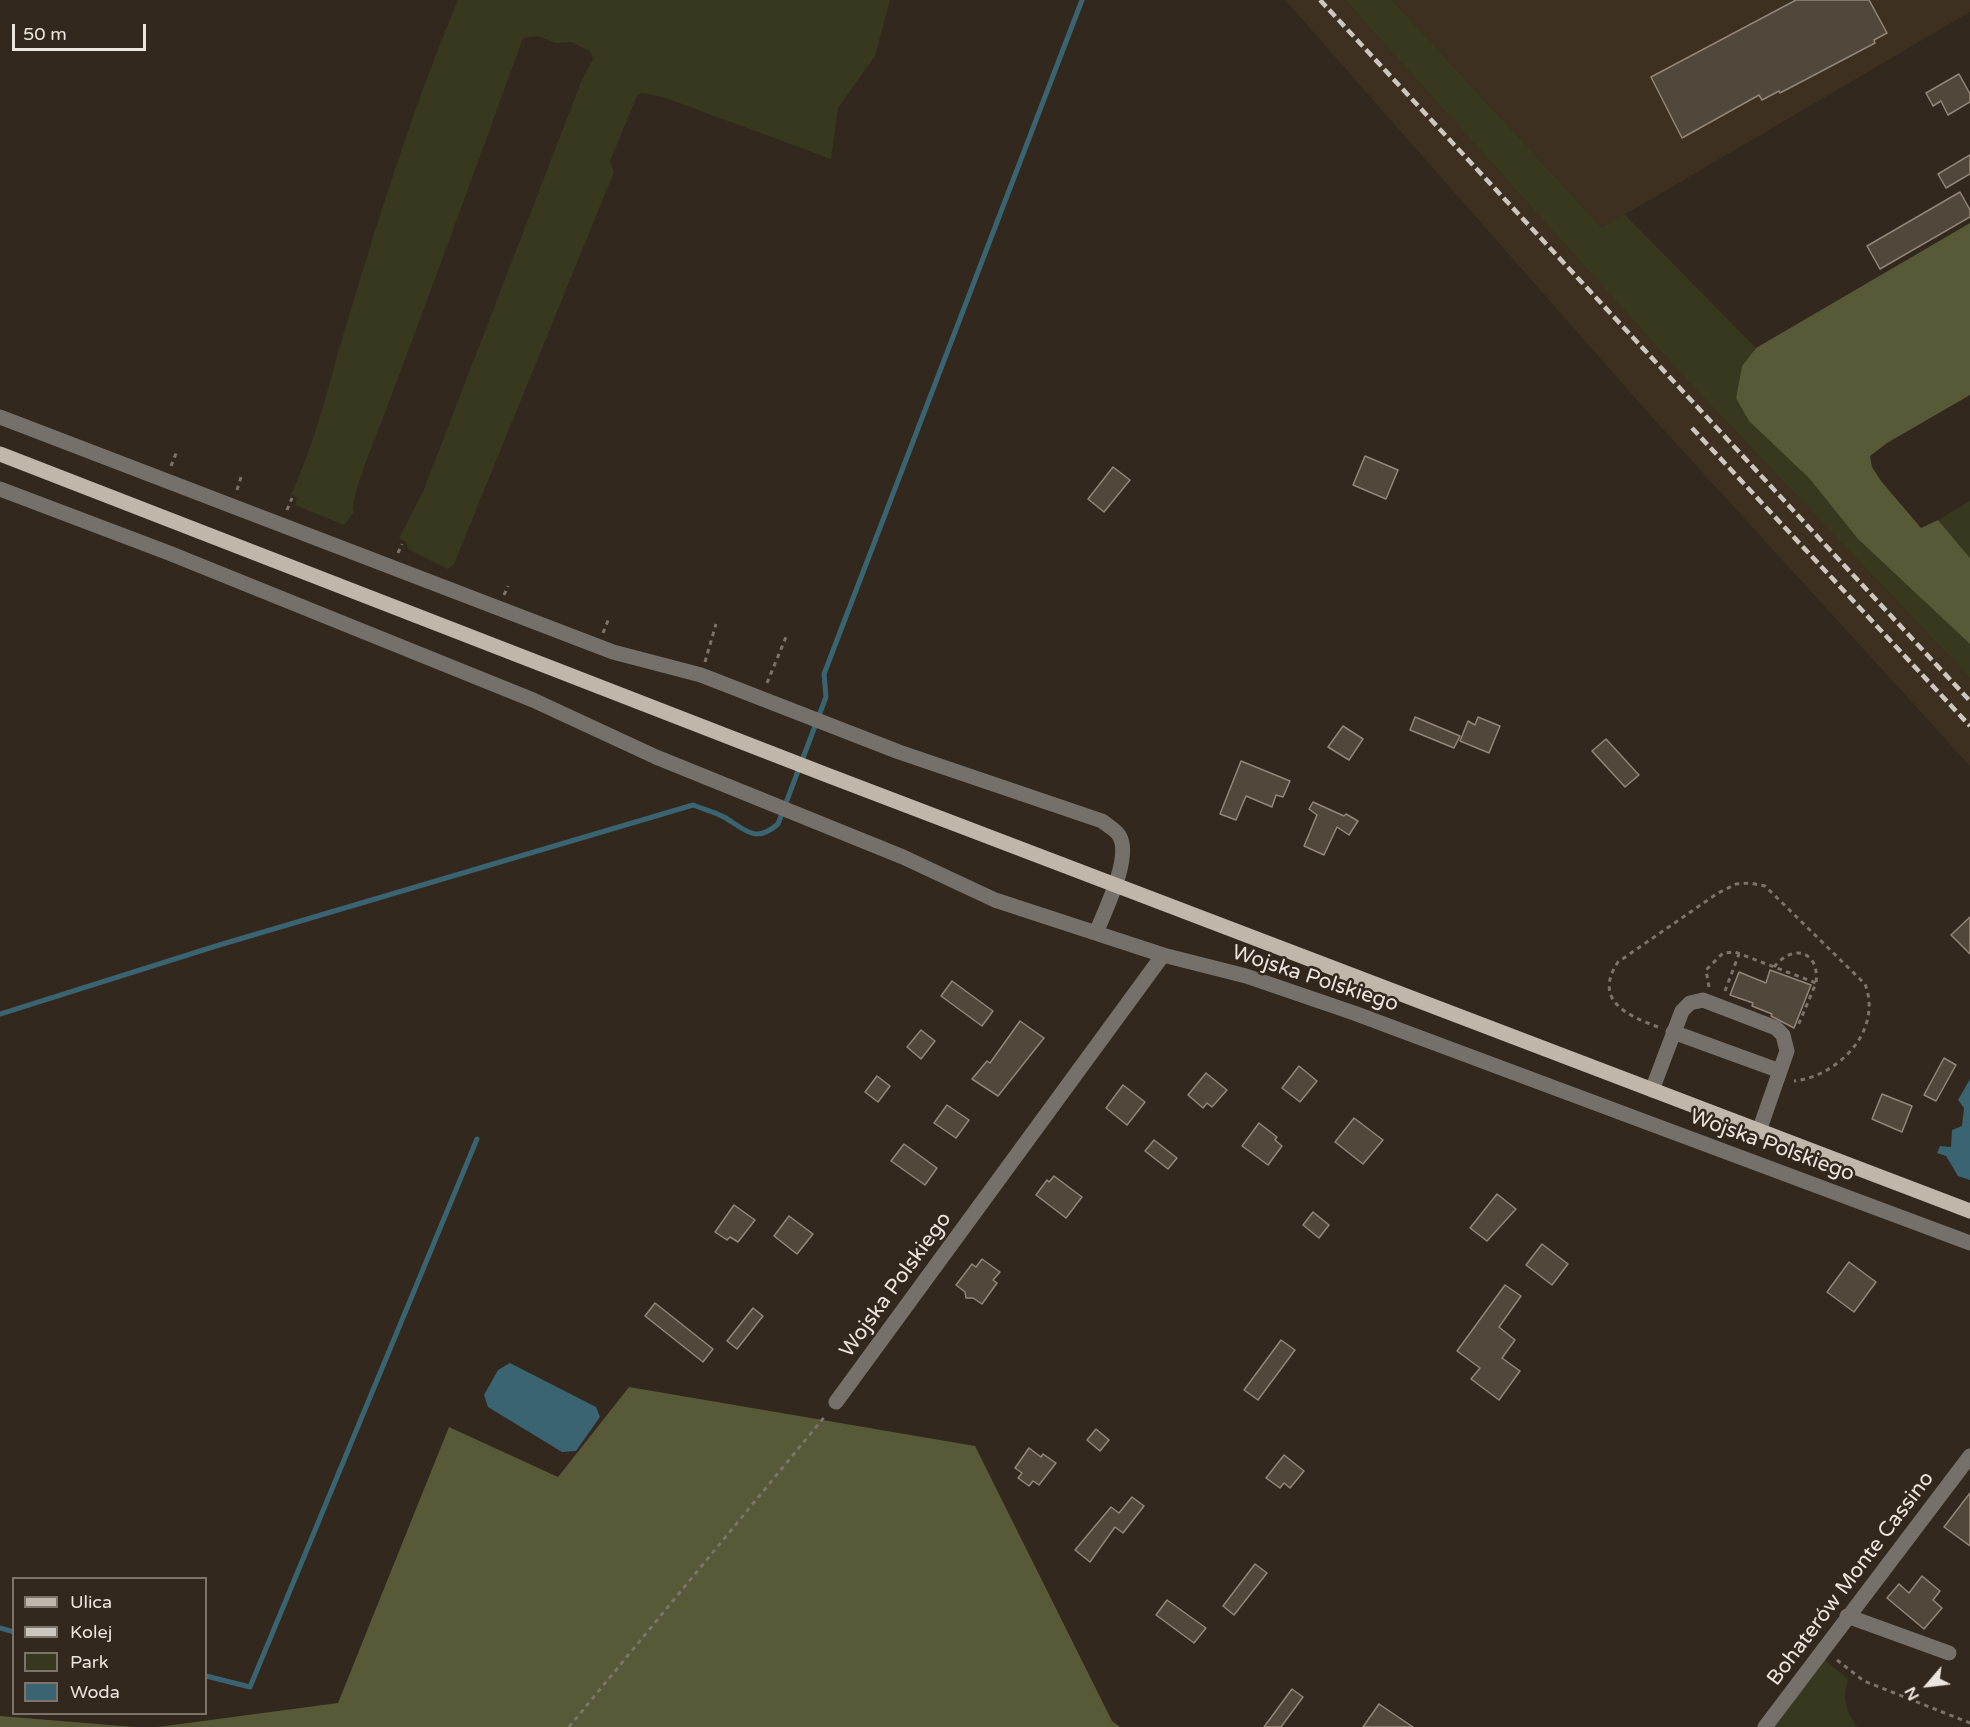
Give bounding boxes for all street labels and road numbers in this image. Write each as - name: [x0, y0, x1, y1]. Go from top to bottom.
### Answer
- street label: Wojska Polskiego: [1229, 940, 1401, 1018]
- street label: Wojska Polskiego: [1686, 1105, 1858, 1187]
- street label: Wojska Polskiego: [835, 1207, 957, 1363]
- street label: Bohaterów Monte Cassino: [1762, 1467, 1940, 1691]

